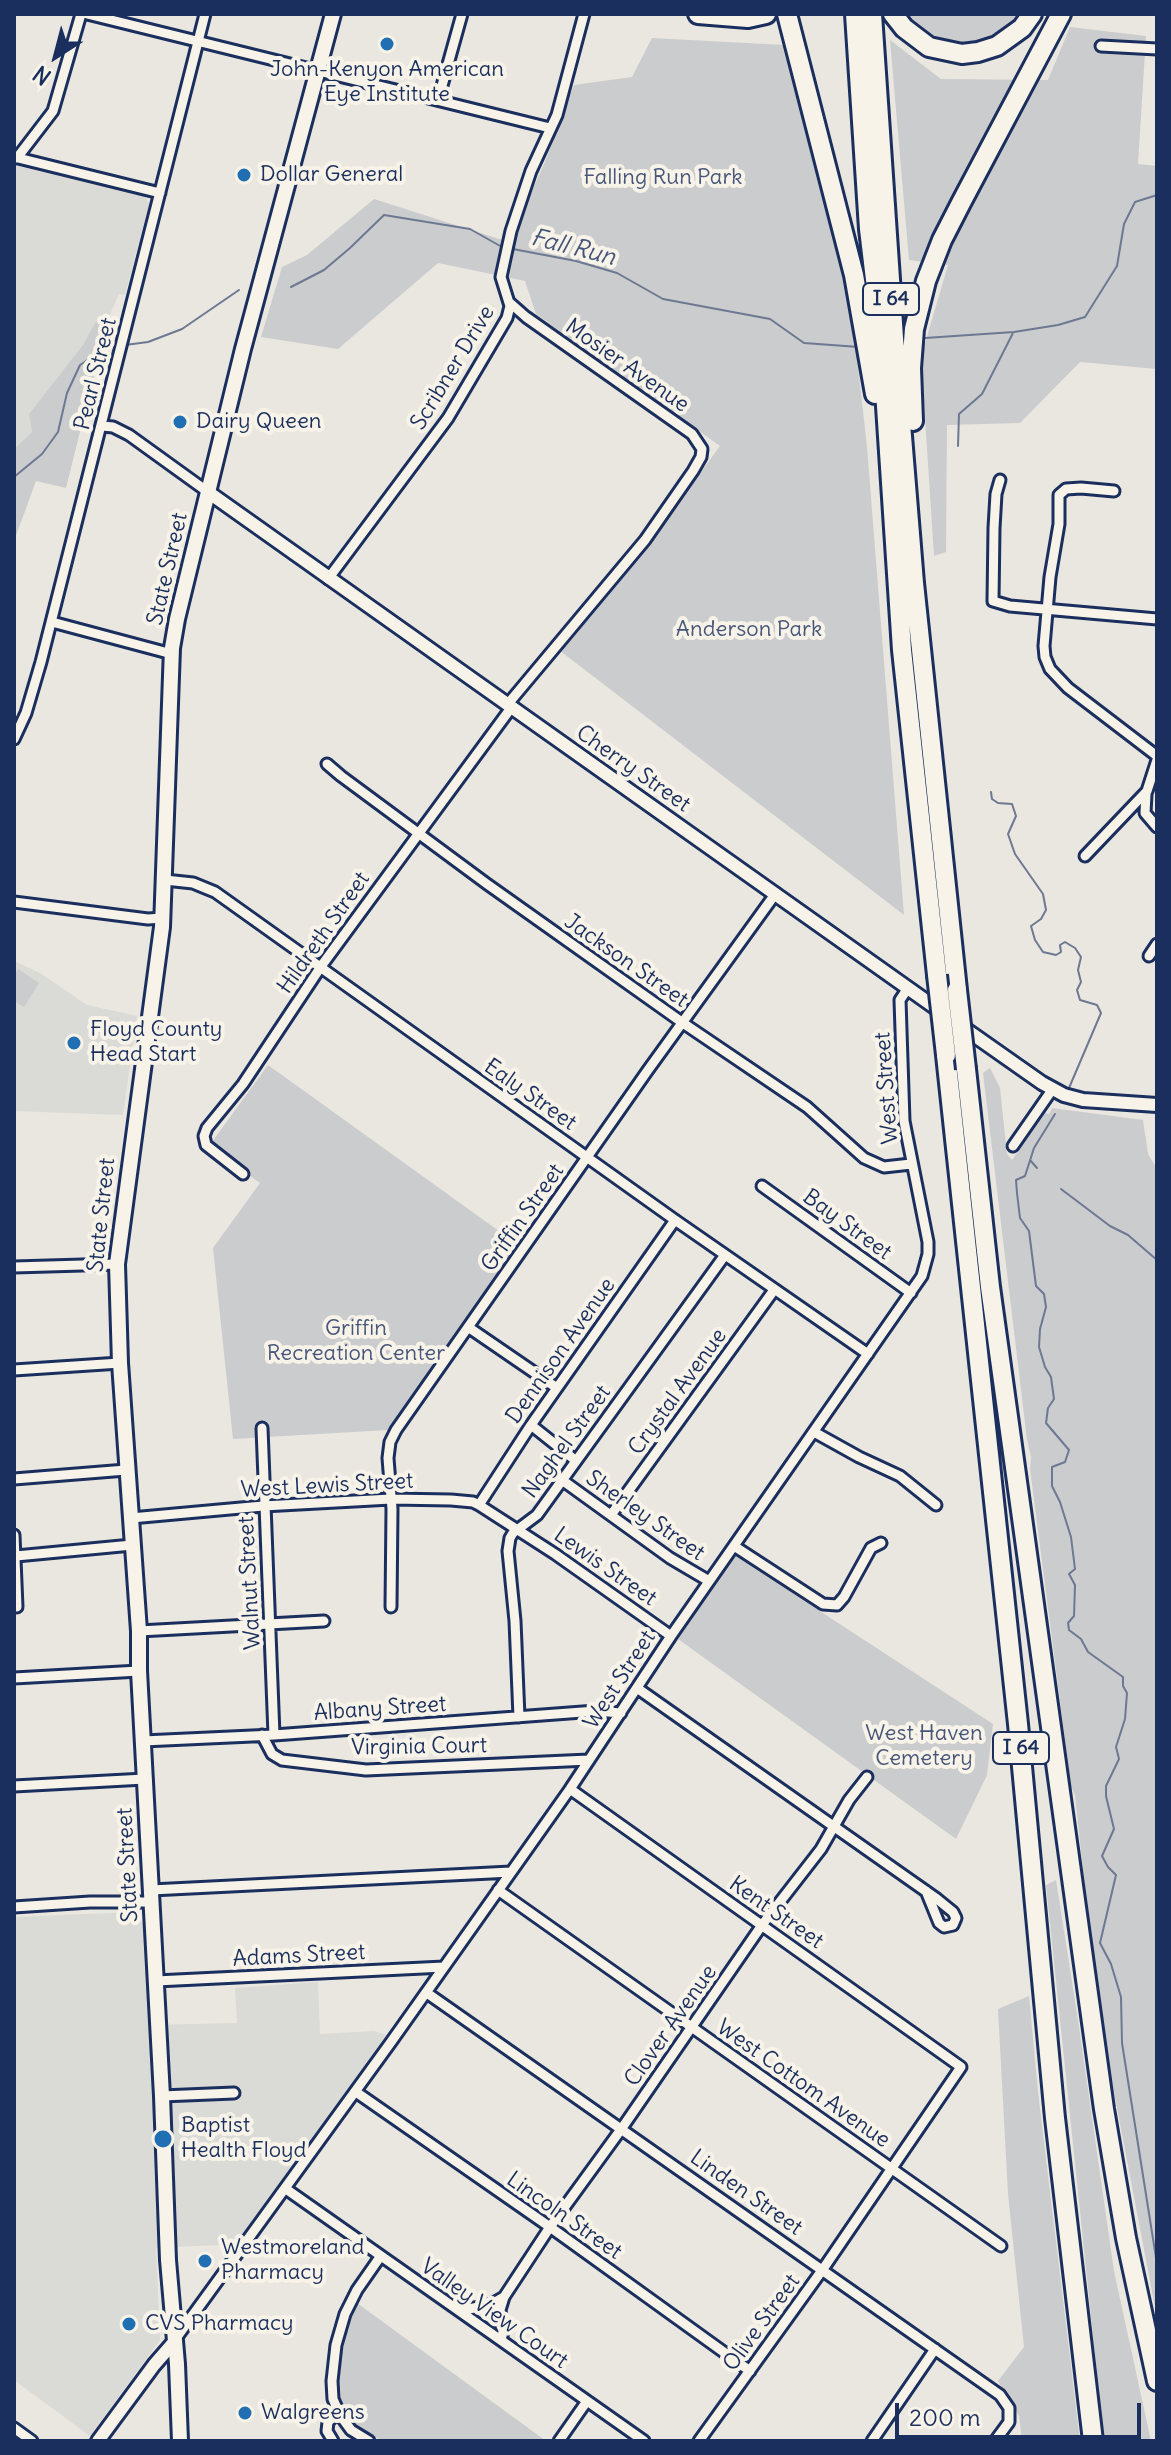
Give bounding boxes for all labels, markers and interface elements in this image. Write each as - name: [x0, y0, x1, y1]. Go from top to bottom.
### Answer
- north arrow: [16, 16, 96, 96]
- marker: John-Kenyon American Eye Institute: [378, 35, 396, 53]
- place label: John-Kenyon American Eye Institute: [270, 57, 504, 108]
- text: N: [28, 60, 56, 91]
- place label: Dollar General: [260, 162, 403, 188]
- park label: Falling Run Park: [583, 165, 743, 191]
- marker: Dollar General: [235, 166, 253, 184]
- water label: Fall Run: [528, 224, 618, 272]
- road number: I 64: [863, 283, 919, 315]
- street label: Scribner Drive: [406, 301, 500, 435]
- street label: Mosier Avenue: [560, 314, 694, 418]
- street label: Pearl Street: [69, 315, 123, 433]
- place label: Dairy Queen: [196, 409, 322, 435]
- marker: Dairy Queen: [171, 413, 189, 431]
- street label: State Street: [142, 510, 194, 628]
- park label: Anderson Park: [676, 617, 822, 643]
- street label: Cherry Street: [571, 720, 695, 818]
- street label: Hildreth Street: [272, 867, 376, 999]
- street label: Jackson Street: [559, 909, 693, 1013]
- place label: Floyd County Head Start: [90, 1017, 222, 1068]
- street label: West Street: [870, 1031, 904, 1145]
- marker: Floyd County Head Start: [65, 1034, 83, 1052]
- street label: Ealy Street: [479, 1054, 581, 1136]
- street label: State Street: [83, 1157, 121, 1273]
- street label: Griffin Street: [476, 1159, 570, 1277]
- street label: Bay Street: [797, 1184, 897, 1266]
- street label: Dennison Avenue: [501, 1273, 621, 1429]
- park label: Griffin Recreation Center: [267, 1316, 445, 1368]
- street label: Crystal Avenue: [623, 1324, 733, 1460]
- street label: Naghel Street: [517, 1380, 617, 1504]
- street label: Sherley Street: [580, 1465, 710, 1567]
- street label: West Lewis Street: [240, 1468, 414, 1504]
- street label: Walnut Street: [233, 1516, 267, 1650]
- street label: Lewis Street: [549, 1522, 661, 1612]
- street label: West Street: [578, 1626, 662, 1734]
- street label: Albany Street: [313, 1691, 447, 1727]
- park label: West Haven Cemetery: [865, 1721, 983, 1772]
- road number: I 64: [993, 1732, 1049, 1764]
- street label: Virginia Court: [351, 1733, 487, 1761]
- street label: State Street: [112, 1807, 144, 1923]
- street label: Kent Street: [724, 1871, 828, 1955]
- street label: Adams Street: [232, 1939, 366, 1973]
- street label: Clover Avenue: [619, 1960, 723, 2092]
- street label: West Cottom Avenue: [711, 2014, 895, 2154]
- place label: Baptist Health Floyd: [181, 2113, 307, 2164]
- marker: Baptist Health Floyd: [152, 2128, 174, 2150]
- street label: Linden Street: [685, 2145, 807, 2241]
- street label: Lincoln Street: [501, 2167, 627, 2265]
- place label: Westmoreland Pharmacy: [221, 2235, 364, 2286]
- marker: Westmoreland Pharmacy: [196, 2252, 214, 2270]
- street label: Valley View Court: [415, 2253, 573, 2375]
- street label: Olive Street: [718, 2269, 806, 2377]
- place label: CVS Pharmacy: [145, 2311, 294, 2337]
- marker: CVS Pharmacy: [120, 2315, 138, 2333]
- scale bar: [899, 2387, 1145, 2437]
- place label: Walgreens: [261, 2400, 365, 2426]
- text: 200 m: [909, 2402, 981, 2432]
- marker: Walgreens: [236, 2404, 254, 2422]

